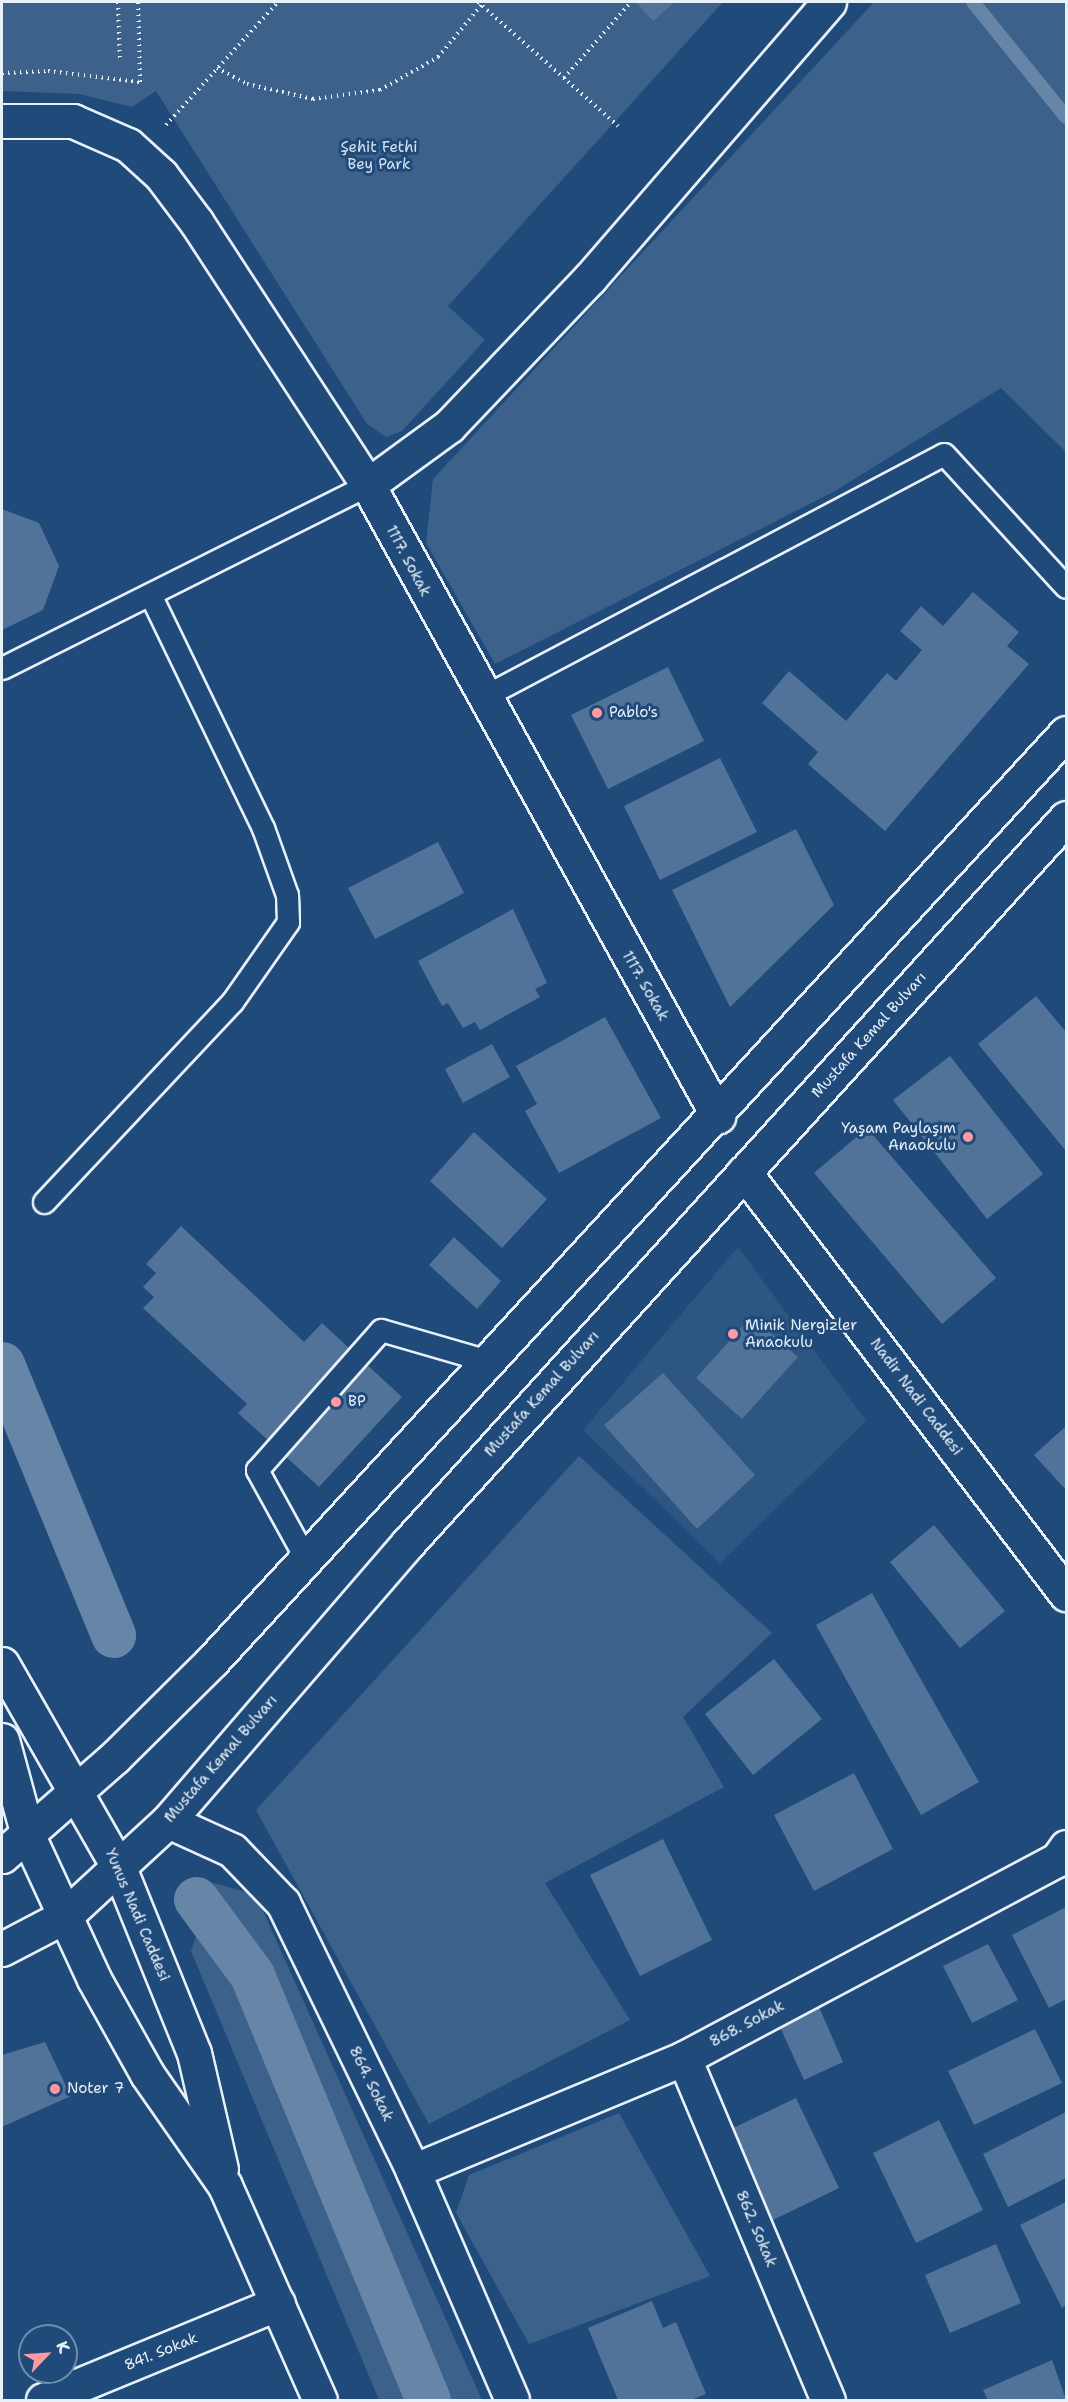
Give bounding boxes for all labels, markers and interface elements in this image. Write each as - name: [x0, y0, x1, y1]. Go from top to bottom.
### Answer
- park label: Şehit Fethi Bey Park: [340, 138, 418, 173]
- street label: 1117. Sokak: [382, 522, 434, 600]
- place label: Pablo's: [609, 704, 658, 722]
- marker: Pablo's: [590, 706, 604, 720]
- street label: 1117. Sokak: [618, 948, 672, 1024]
- street label: Mustafa Kemal Bulvarı: [808, 968, 930, 1102]
- place label: Yaşam Paylaşım Anaokulu: [841, 1119, 956, 1154]
- marker: Yaşam Paylaşım Anaokulu: [961, 1130, 975, 1144]
- place label: Minik Nergizler Anaokulu: [745, 1316, 857, 1351]
- street label: Mustafa Kemal Bulvarı: [481, 1327, 603, 1461]
- marker: Minik Nergizler Anaokulu: [726, 1327, 740, 1341]
- street label: Nadir Nadi Caddesi: [866, 1335, 966, 1459]
- place label: BP: [348, 1393, 366, 1411]
- marker: BP: [329, 1395, 343, 1409]
- street label: Mustafa Kemal Bulvarı: [161, 1692, 281, 1826]
- street label: Yunus Nadi Caddesi: [101, 1846, 173, 1984]
- street label: 868. Sokak: [707, 1997, 787, 2051]
- street label: 864. Sokak: [345, 2043, 397, 2125]
- place label: Noter 7: [67, 2080, 124, 2098]
- marker: Noter 7: [48, 2082, 62, 2096]
- street label: 862. Sokak: [732, 2188, 780, 2270]
- north arrow: [18, 2324, 78, 2384]
- street label: 841. Sokak: [122, 2329, 200, 2375]
- text: K: [51, 2338, 75, 2356]

